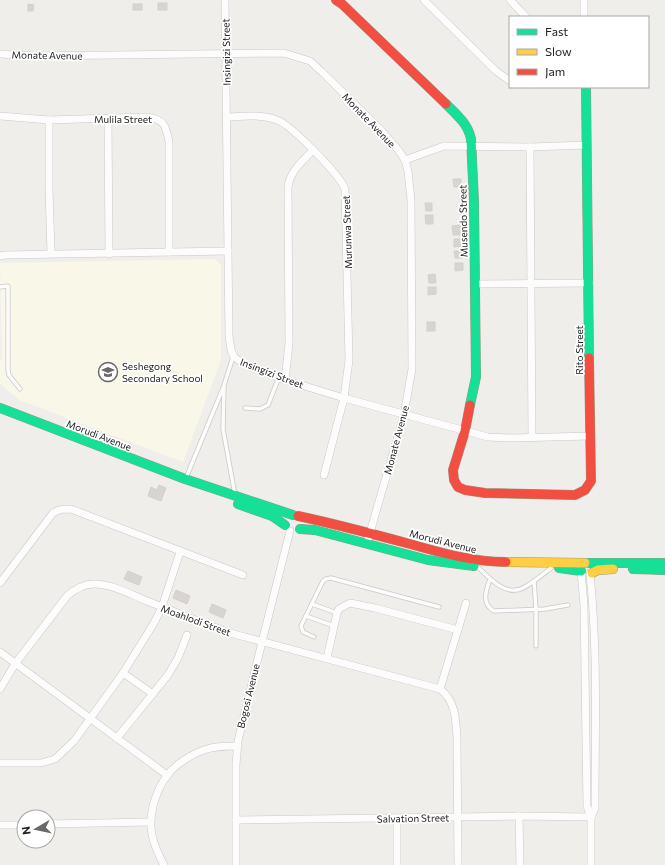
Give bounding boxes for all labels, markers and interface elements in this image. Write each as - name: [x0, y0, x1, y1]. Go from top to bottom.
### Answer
- legend: [509, 16, 649, 88]
- street label: Insingizi Street: [219, 18, 233, 86]
- text: Fast: [545, 24, 568, 38]
- text: Slow: [545, 44, 572, 58]
- street label: Monate Avenue: [11, 48, 83, 62]
- text: Jam: [545, 64, 565, 79]
- street label: Monate Avenue: [340, 90, 398, 150]
- street label: Mulila Street: [94, 113, 152, 125]
- street label: Musendo Street: [456, 185, 470, 257]
- street label: Murunwa Street: [340, 195, 354, 269]
- street label: Rito Street: [573, 325, 585, 375]
- street label: Insingizi Street: [239, 355, 305, 391]
- place label: Seshegong Secondary School: [122, 360, 203, 384]
- school or university icon: Seshegong Secondary School: [97, 361, 119, 383]
- street label: Monate Avenue: [381, 404, 411, 476]
- street label: Morudi Avenue: [65, 417, 133, 453]
- street label: Morudi Avenue: [408, 527, 478, 555]
- street label: Moahlodi Street: [159, 602, 233, 638]
- street label: Bogosi Avenue: [234, 663, 262, 729]
- north arrow: [16, 809, 56, 849]
- street label: Salvation Street: [377, 811, 449, 825]
- text: N: [19, 826, 33, 836]

